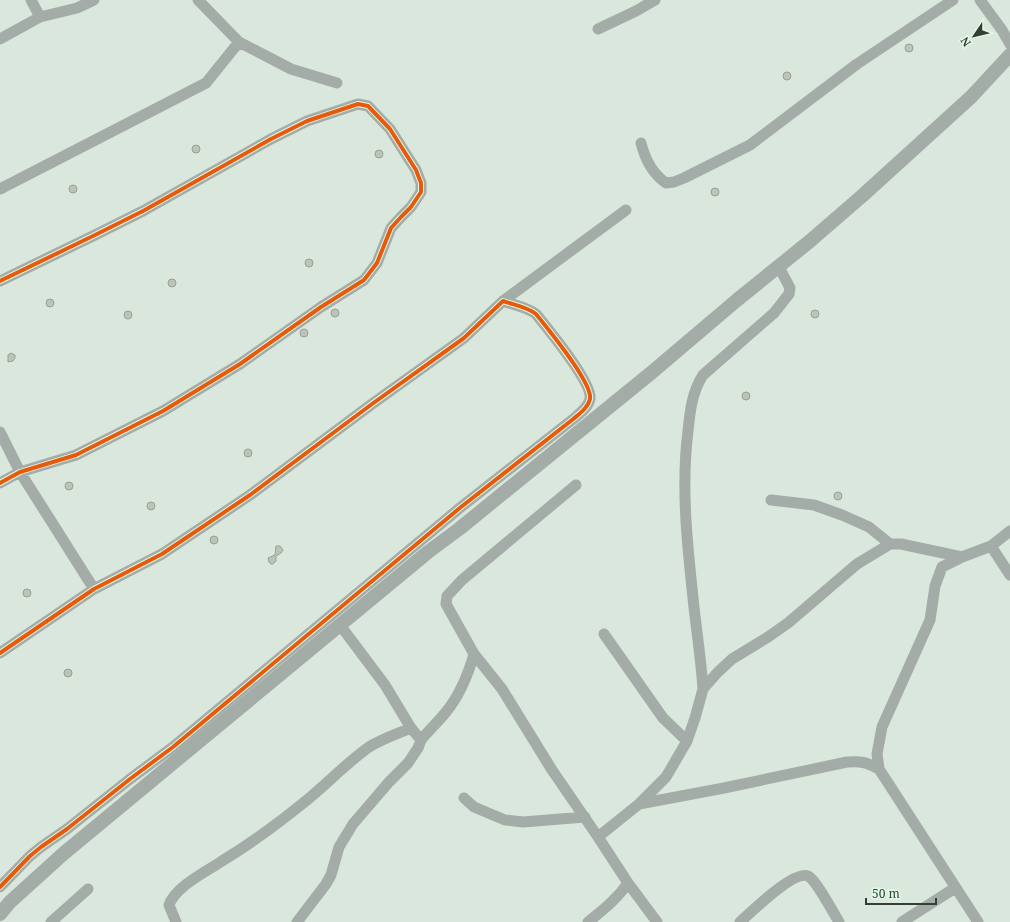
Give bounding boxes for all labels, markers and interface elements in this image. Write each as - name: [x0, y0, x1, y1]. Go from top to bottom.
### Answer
- north arrow: [954, 16, 994, 56]
- text: N: [957, 34, 974, 50]
- scale bar: [866, 880, 936, 906]
- text: 50 m: [872, 885, 900, 902]

